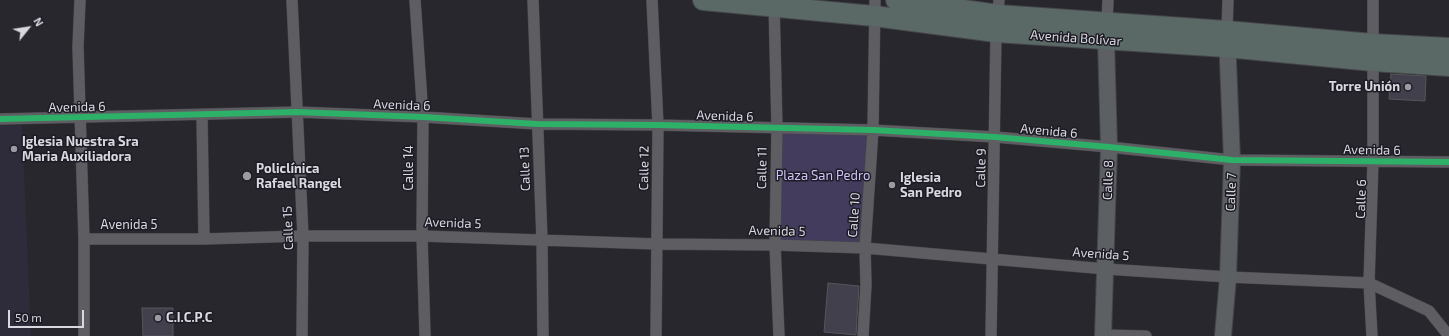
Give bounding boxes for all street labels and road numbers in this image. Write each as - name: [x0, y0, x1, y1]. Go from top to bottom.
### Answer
- street label: Avenida Bolívar: [1030, 27, 1122, 49]
- street label: Avenida 6: [373, 96, 431, 114]
- street label: Avenida 6: [48, 99, 106, 115]
- street label: Avenida 6: [696, 107, 754, 125]
- street label: Avenida 6: [1020, 121, 1078, 141]
- street label: Avenida 6: [1343, 142, 1401, 158]
- street label: Calle 14: [401, 145, 417, 191]
- street label: Calle 13: [516, 146, 534, 192]
- street label: Calle 12: [636, 146, 652, 190]
- street label: Calle 11: [754, 147, 770, 189]
- street label: Calle 9: [973, 148, 989, 188]
- street label: Calle 8: [1100, 160, 1116, 200]
- street label: Calle 7: [1223, 172, 1239, 212]
- street label: Calle 6: [1353, 179, 1369, 219]
- street label: Calle 10: [845, 192, 863, 238]
- street label: Calle 15: [279, 206, 297, 250]
- street label: Avenida 5: [424, 214, 482, 232]
- street label: Avenida 5: [101, 217, 157, 233]
- street label: Avenida 5: [748, 223, 806, 239]
- street label: Avenida 5: [1072, 244, 1130, 264]

